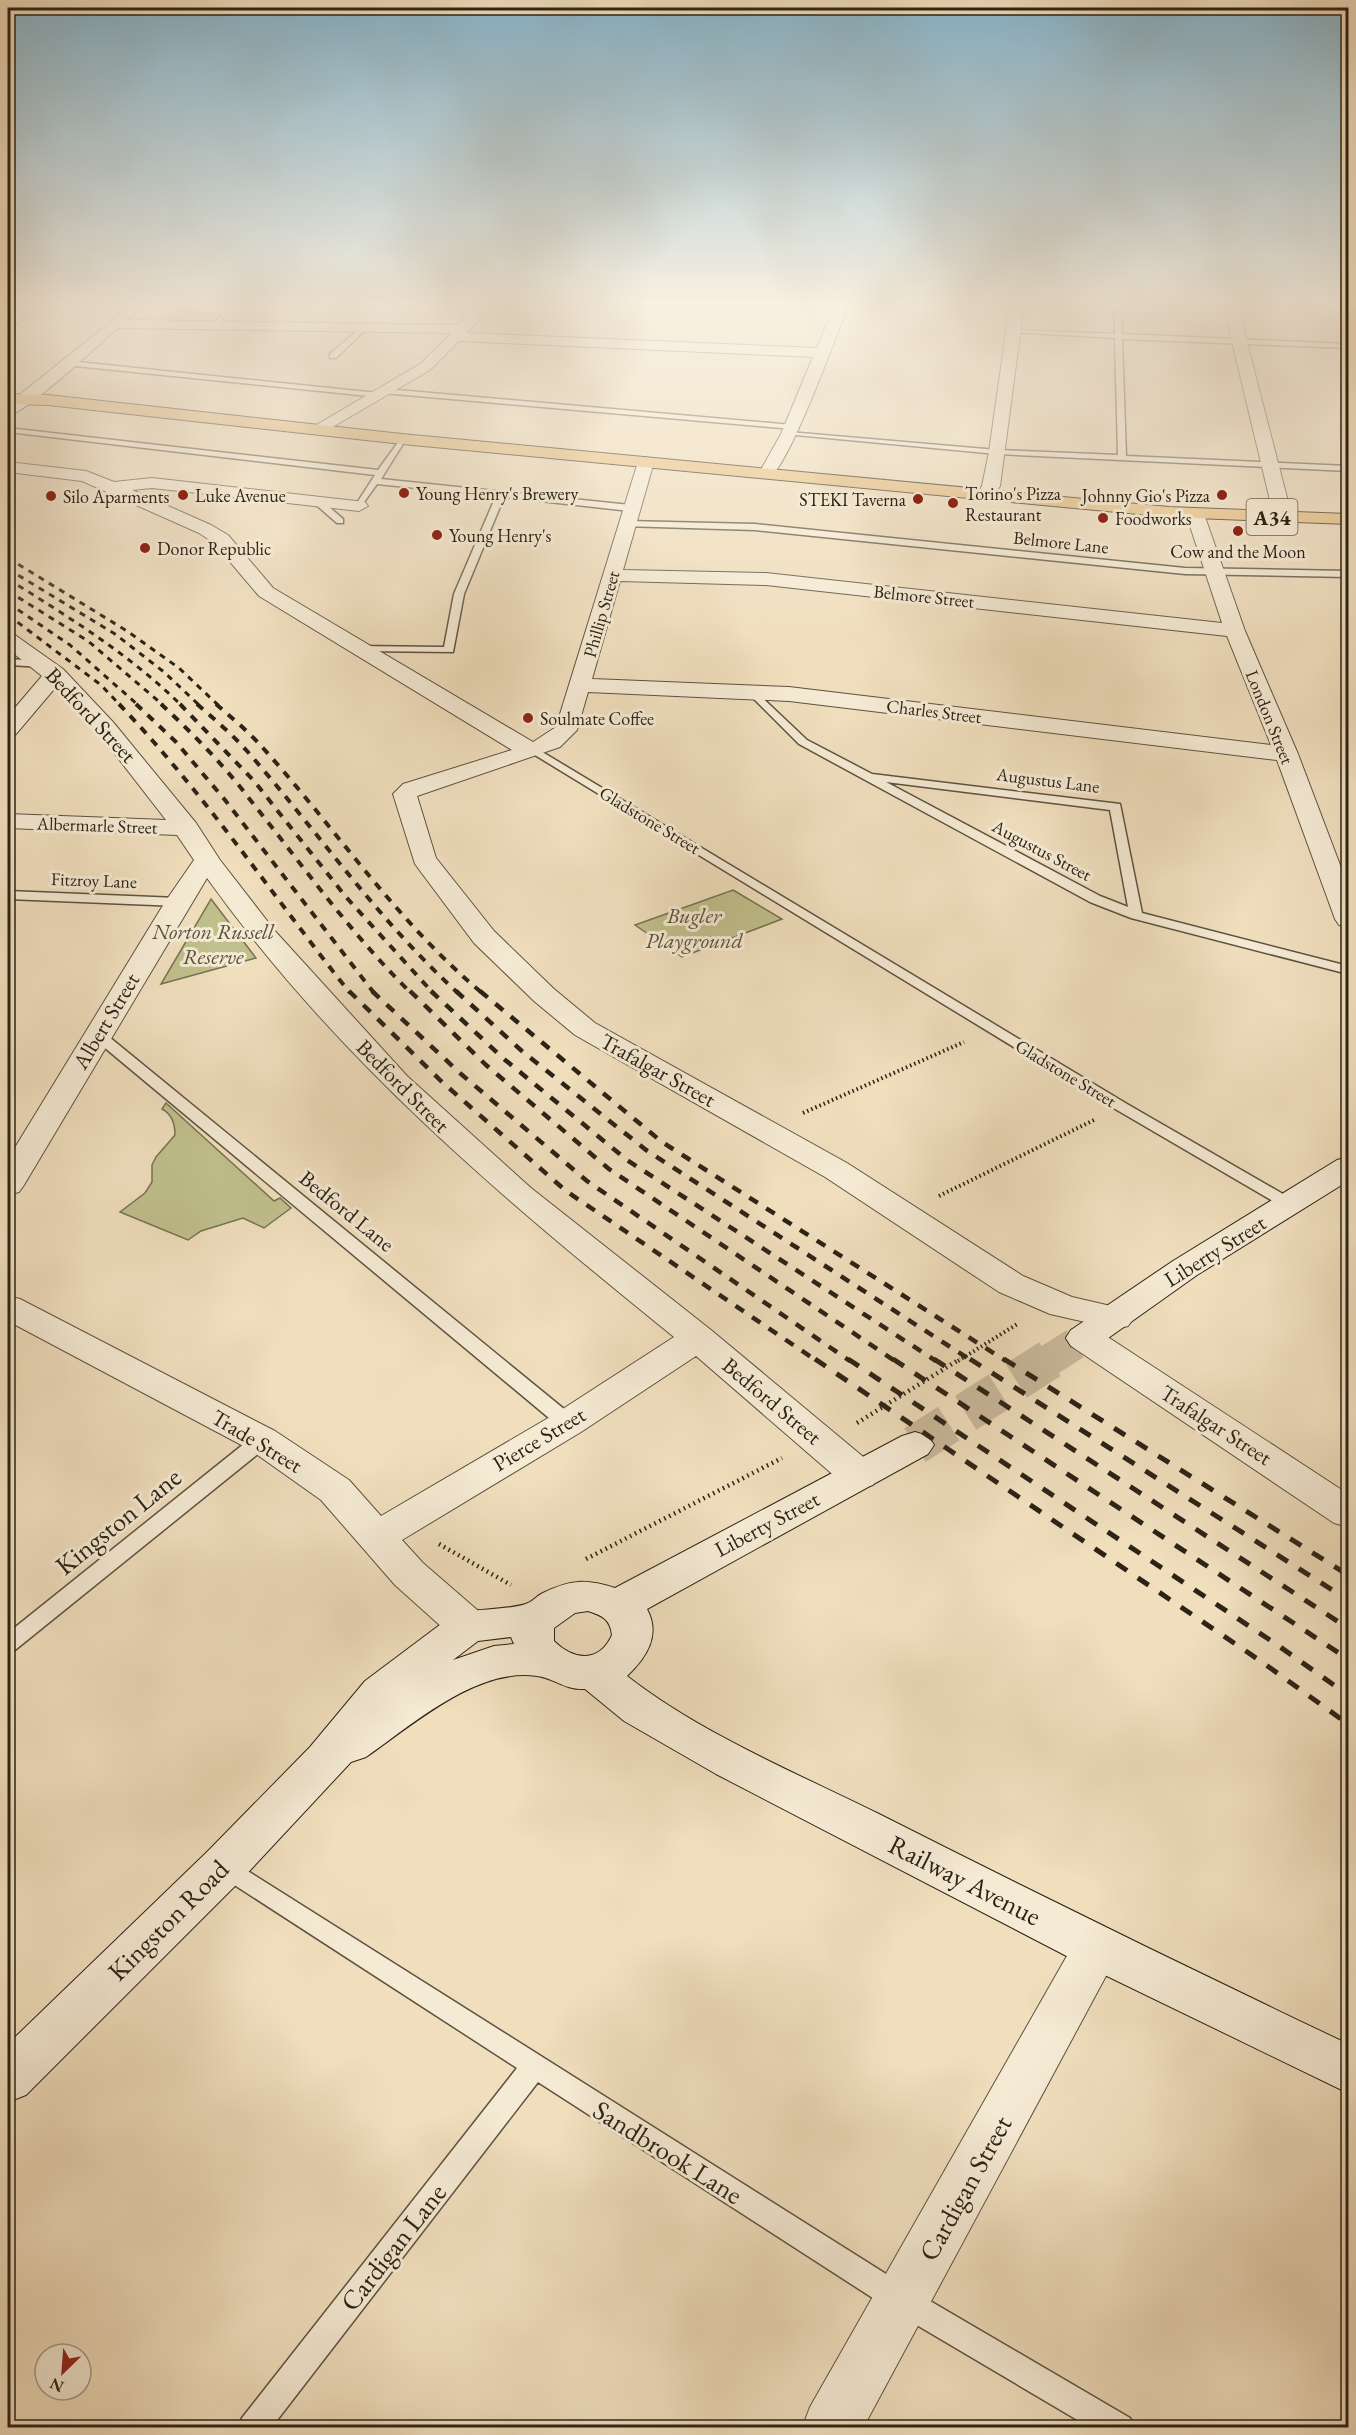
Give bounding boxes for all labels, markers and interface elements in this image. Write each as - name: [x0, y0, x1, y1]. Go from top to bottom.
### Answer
- place label: Young Henry's Brewery: [416, 482, 578, 505]
- place label: Torino's Pizza Restaurant: [965, 482, 1062, 526]
- place label: Luke Avenue: [195, 484, 286, 507]
- place label: Johnny Gio's Pizza: [1080, 484, 1211, 507]
- place label: Silo Aparments: [63, 485, 169, 508]
- marker: Young Henry's Brewery: [397, 486, 411, 500]
- marker: Luke Avenue: [176, 488, 190, 502]
- place label: STEKI Taverna: [799, 488, 907, 511]
- marker: Johnny Gio's Pizza: [1215, 488, 1229, 502]
- marker: Silo Aparments: [44, 489, 58, 503]
- marker: STEKI Taverna: [911, 492, 925, 506]
- marker: Torino's Pizza Restaurant: [946, 496, 960, 510]
- road number: A34: [1246, 499, 1298, 535]
- place label: Foodworks: [1115, 507, 1192, 530]
- marker: Foodworks: [1096, 511, 1110, 525]
- place label: Young Henry's: [449, 524, 552, 547]
- marker: Cow and the Moon: [1231, 524, 1245, 538]
- street label: Belmore Lane: [1012, 526, 1110, 558]
- marker: Young Henry's: [430, 528, 444, 542]
- place label: Donor Republic: [157, 537, 271, 560]
- place label: Cow and the Moon: [1170, 540, 1306, 563]
- marker: Donor Republic: [138, 541, 152, 555]
- street label: Phillip Street: [578, 568, 624, 660]
- street label: Belmore Street: [873, 579, 976, 613]
- street label: Bedford Street: [39, 661, 143, 769]
- street label: London Street: [1241, 667, 1299, 768]
- street label: Charles Street: [885, 694, 983, 728]
- place label: Soulmate Coffee: [540, 707, 654, 730]
- marker: Soulmate Coffee: [521, 711, 535, 725]
- street label: Augustus Lane: [994, 762, 1101, 798]
- street label: Gladstone Street: [595, 781, 705, 859]
- street label: Albermarle Street: [35, 811, 158, 839]
- street label: Augustus Street: [988, 814, 1096, 886]
- street label: Fitzroy Lane: [50, 867, 138, 893]
- park label: Bugler Playground: [645, 901, 743, 955]
- park label: Norton Russell Reserve: [151, 917, 275, 971]
- street label: Albert Street: [65, 967, 146, 1075]
- street label: Trafalgar Street: [595, 1026, 721, 1114]
- street label: Bedford Street: [350, 1033, 456, 1139]
- street label: Gladstone Street: [1011, 1034, 1121, 1112]
- street label: Bedford Lane: [293, 1164, 401, 1259]
- street label: Liberty Street: [1159, 1208, 1271, 1294]
- street label: Bedford Street: [716, 1351, 828, 1451]
- street label: Trafalgar Street: [1155, 1378, 1277, 1472]
- street label: Pierce Street: [487, 1400, 591, 1478]
- street label: Trade Street: [206, 1403, 308, 1480]
- street label: Kingston Lane: [48, 1459, 188, 1583]
- street label: Liberty Street: [710, 1484, 825, 1564]
- street label: Railway Avenue: [883, 1827, 1047, 1933]
- street label: Kingston Road: [100, 1852, 236, 1988]
- street label: Sandbrook Lane: [587, 2092, 749, 2212]
- street label: Cardigan Street: [911, 2109, 1020, 2267]
- street label: Cardigan Lane: [332, 2176, 454, 2318]
- north arrow: [33, 2342, 93, 2402]
- text: N: [47, 2373, 67, 2397]

